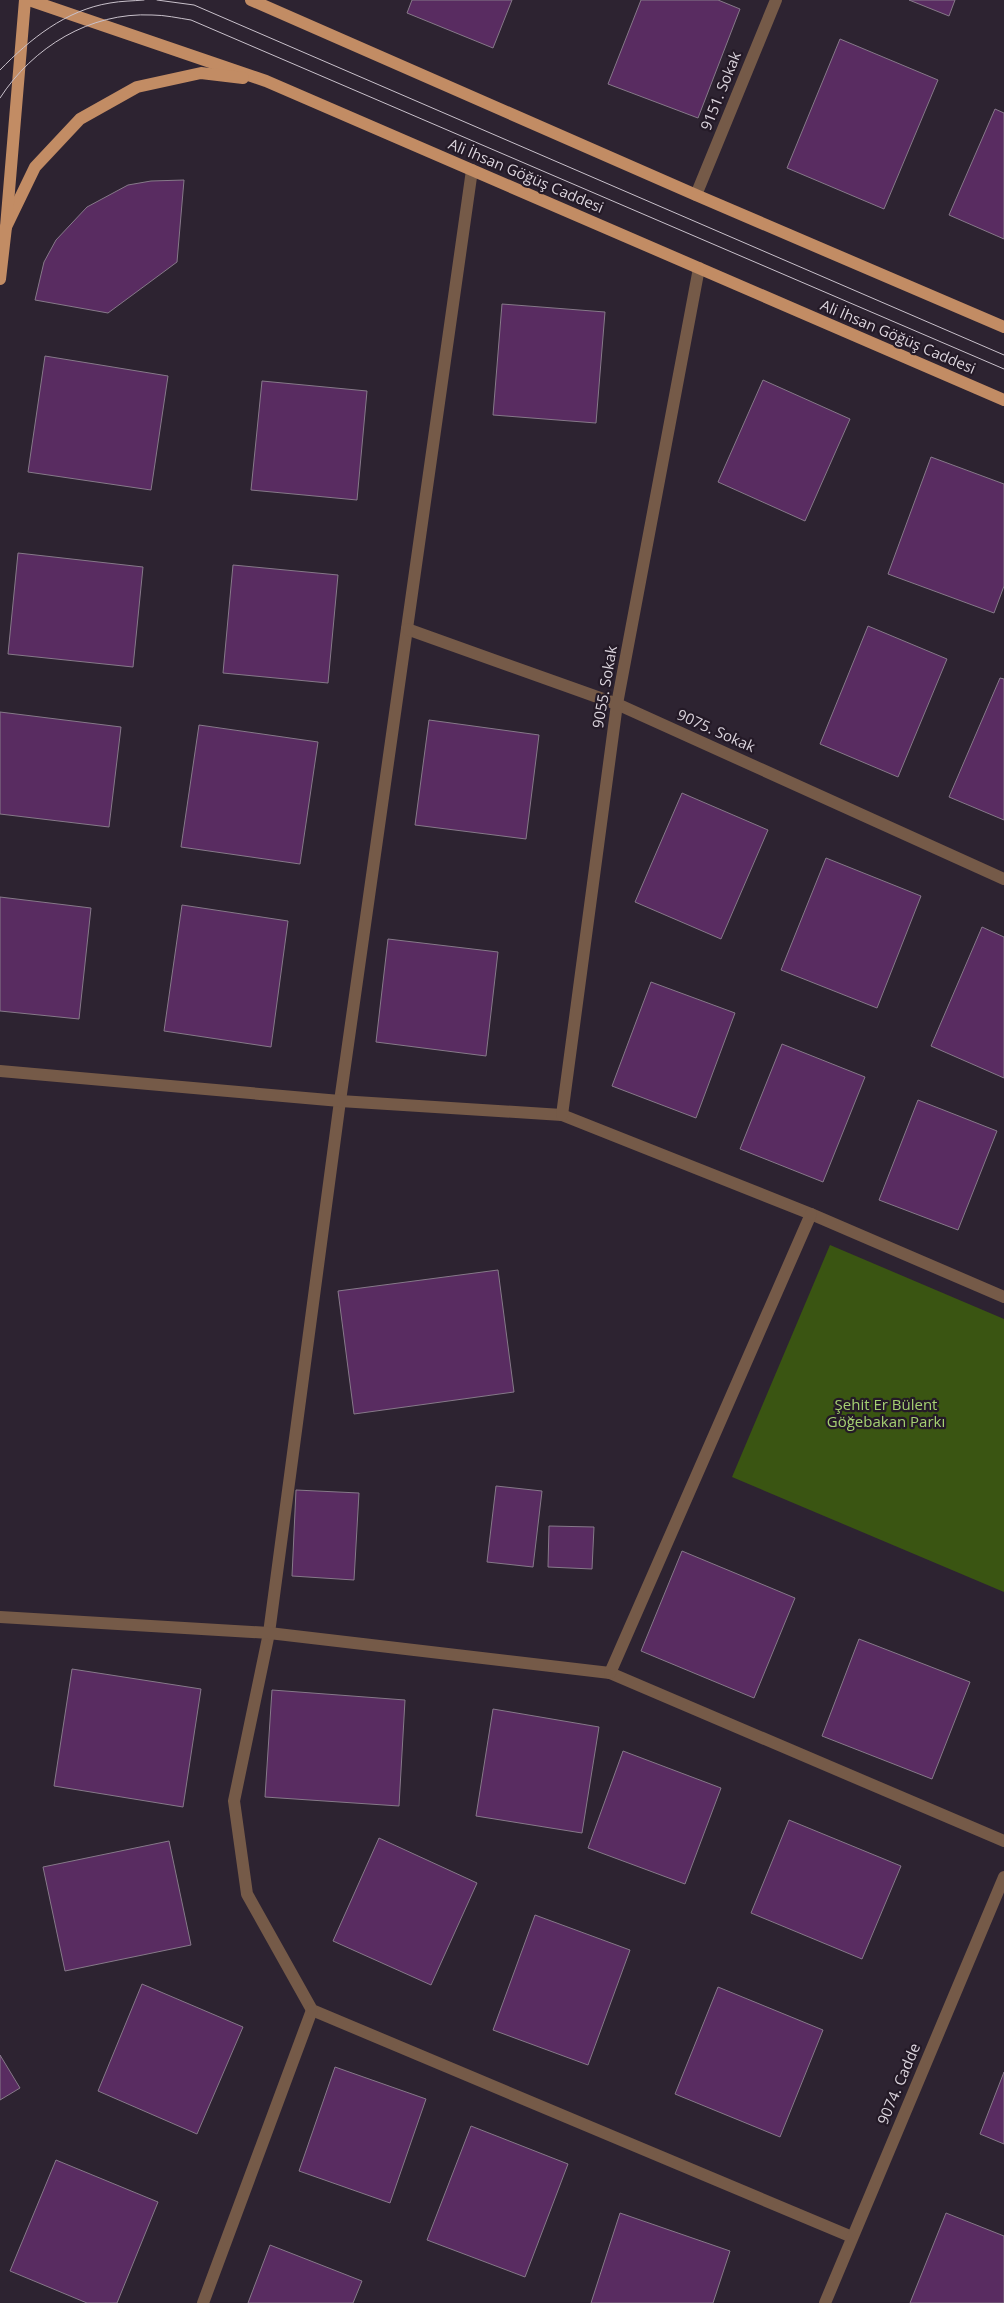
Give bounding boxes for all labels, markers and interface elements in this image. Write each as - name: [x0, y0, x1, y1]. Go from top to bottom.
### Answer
- street label: 9151. Sokak: [695, 48, 745, 133]
- street label: Ali İhsan Göğüş Caddesi: [446, 133, 607, 217]
- street label: Ali İhsan Göğüş Caddesi: [818, 294, 979, 378]
- street label: 9055. Sokak: [587, 644, 621, 730]
- street label: 9075. Sokak: [674, 704, 759, 756]
- park label: Şehit Er Bülent Göğebakan Parkı: [827, 1394, 945, 1431]
- street label: 9074. Cadde: [872, 2040, 924, 2127]

